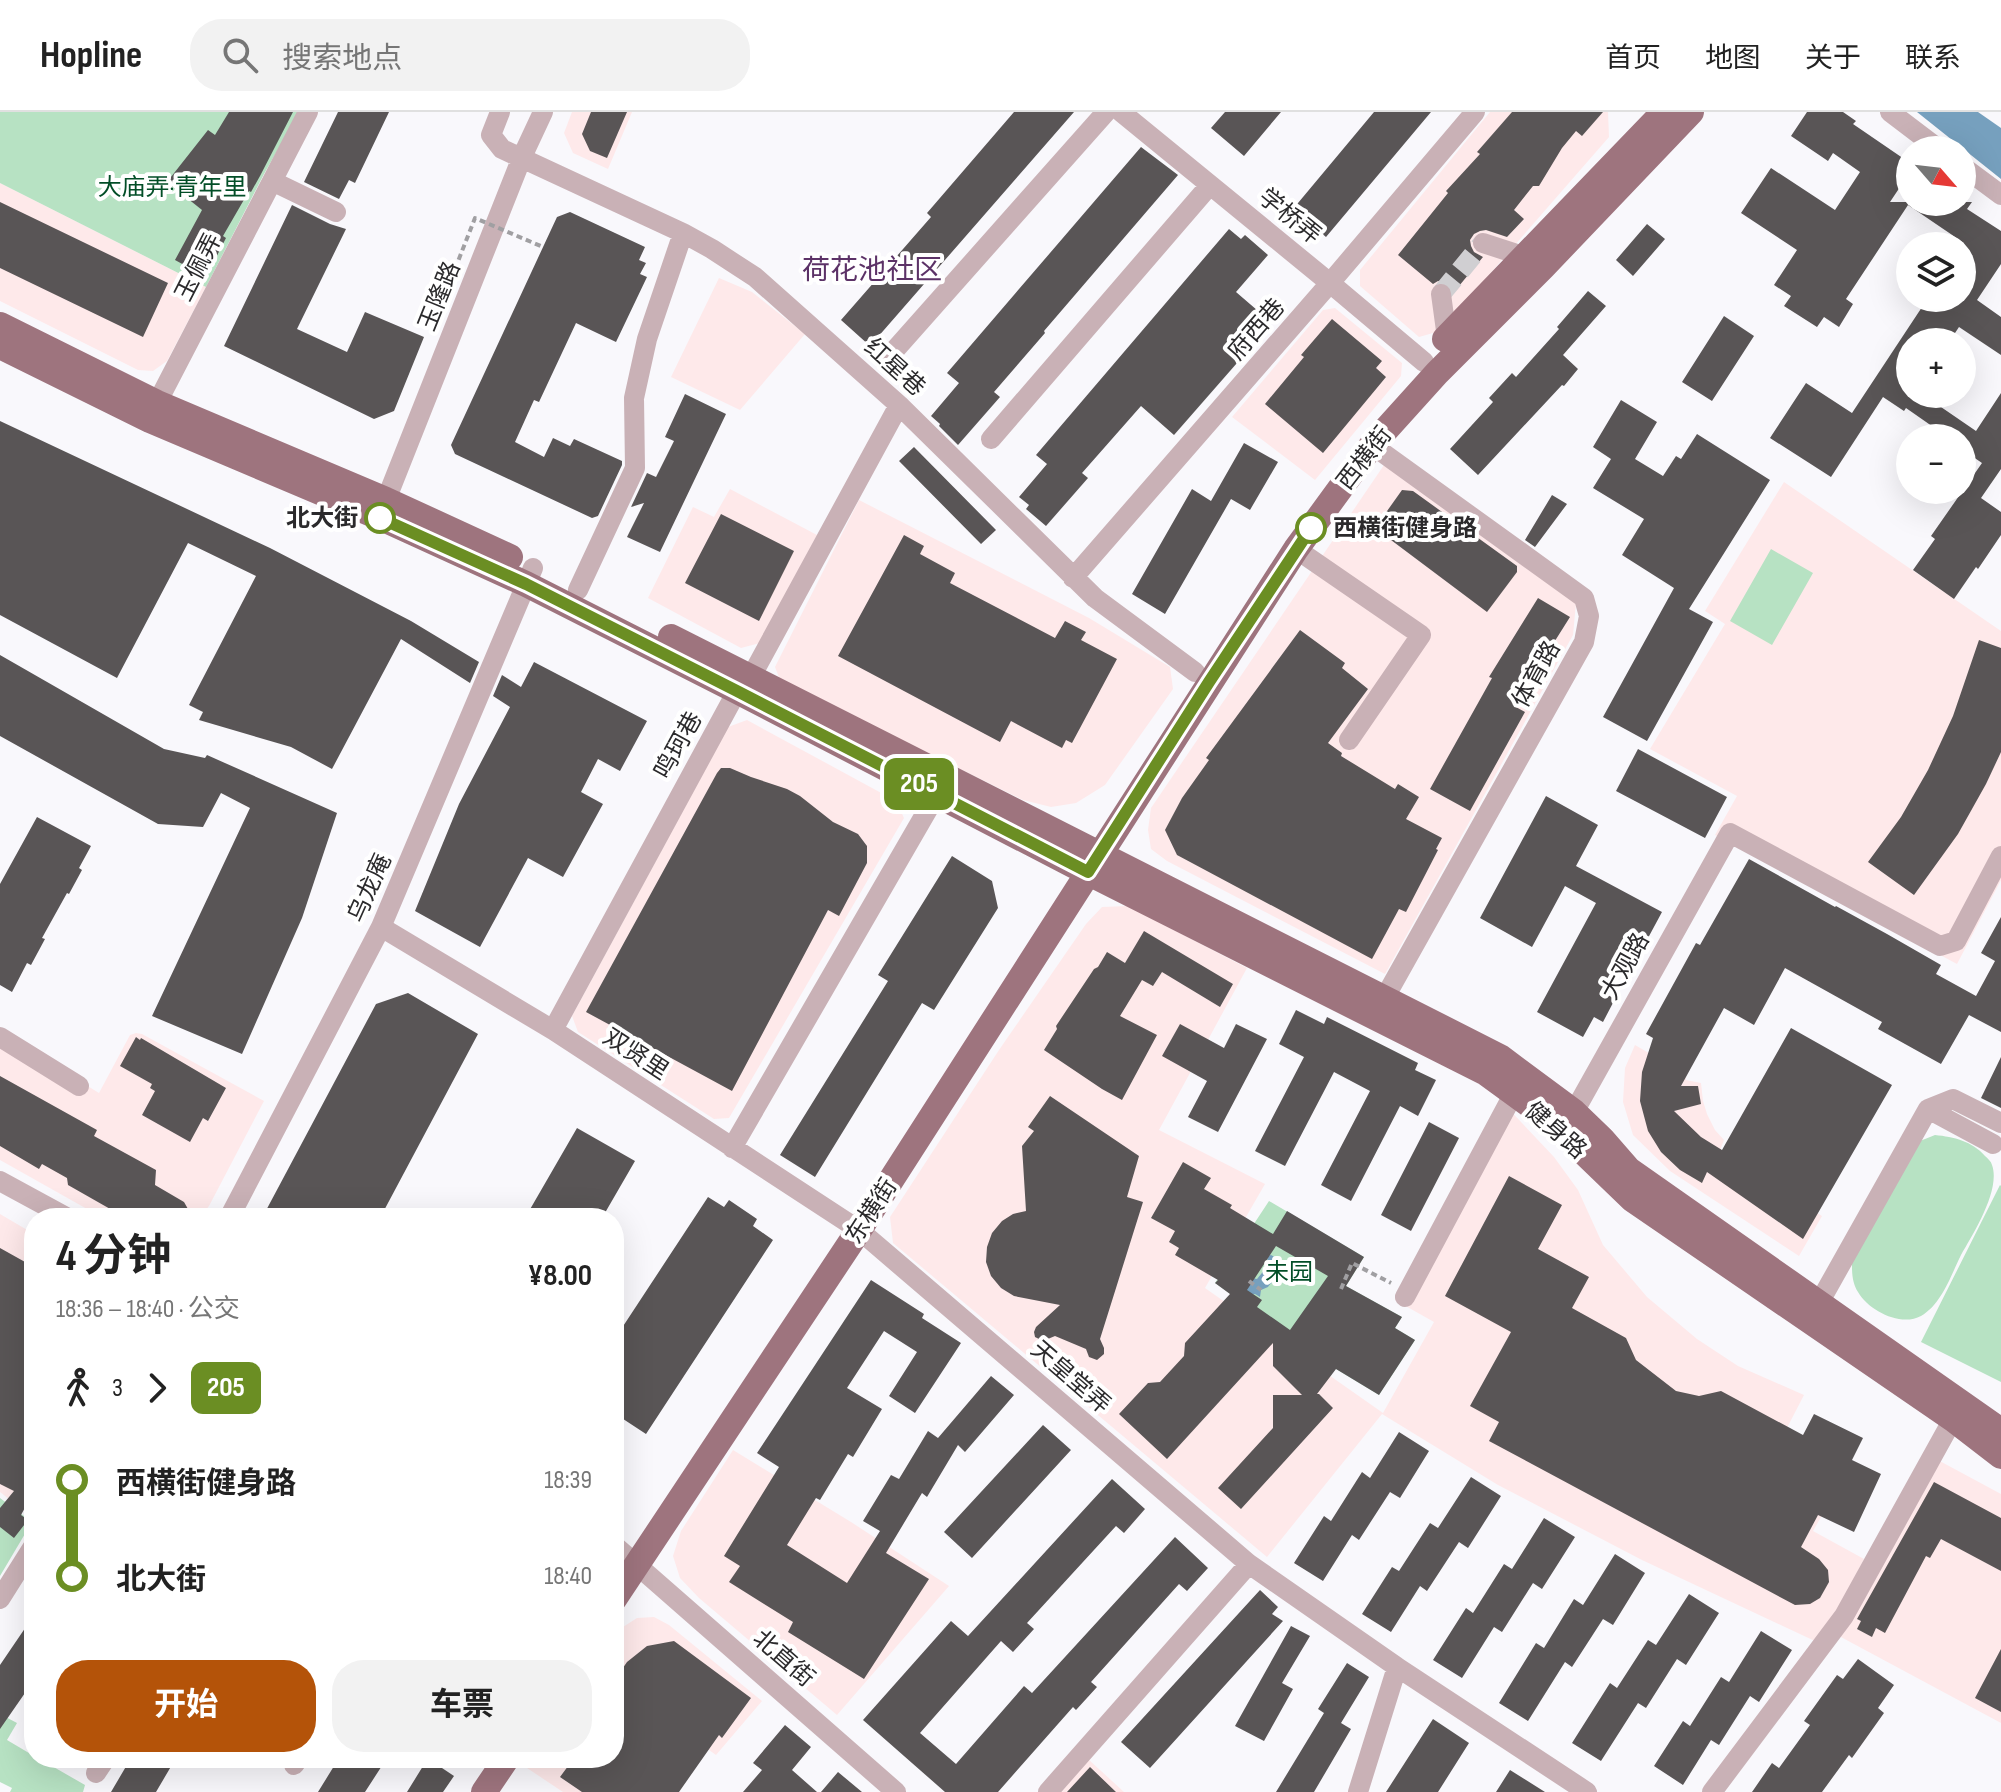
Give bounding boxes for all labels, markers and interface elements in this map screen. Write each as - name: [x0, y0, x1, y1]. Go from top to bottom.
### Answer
- search box: [190, 19, 750, 91]
- text: Hopline: [40, 33, 142, 78]
- icon: search: [218, 33, 262, 77]
- text: 搜索地点: [282, 41, 402, 77]
- text: 首页: [1605, 42, 1661, 75]
- text: 地图: [1705, 42, 1761, 75]
- text: 关于: [1805, 42, 1861, 75]
- text: 联系: [1905, 42, 1961, 75]
- north arrow: [1896, 136, 1976, 216]
- map controls: [1896, 136, 1976, 504]
- park label: 大庙弄·青年里: [98, 173, 246, 202]
- street label: 学桥弄: [1253, 182, 1327, 250]
- street label: 玉佩弄: [169, 229, 228, 306]
- button: layers: [1896, 232, 1976, 312]
- district label: 荷花池社区: [802, 254, 942, 287]
- street label: 玉隆路: [413, 257, 466, 335]
- street label: 府西巷: [1222, 293, 1291, 366]
- button: +: [1896, 328, 1976, 408]
- street label: 红星巷: [858, 333, 931, 402]
- street label: 西横街: [1331, 421, 1398, 496]
- button: −: [1896, 424, 1976, 504]
- marker: 北大街: [365, 503, 395, 533]
- place label: 北大街: [286, 504, 358, 533]
- marker: 西横街健身路: [1296, 513, 1326, 543]
- place label: 西横街健身路: [1333, 514, 1477, 543]
- street label: 体育路: [1506, 636, 1567, 713]
- street label: 鸣珂巷: [648, 707, 709, 784]
- line badge: 205: [873, 758, 965, 810]
- text: 205: [900, 767, 938, 800]
- street label: 乌龙庵: [342, 849, 397, 927]
- street label: 大观路: [1595, 928, 1656, 1005]
- street label: 双贤里: [598, 1023, 674, 1086]
- street label: 健身路: [1519, 1096, 1592, 1165]
- street label: 东横街: [840, 1173, 903, 1249]
- text: 4 分钟: [56, 1230, 171, 1283]
- text: ¥8.00: [528, 1258, 592, 1294]
- park label: 未园: [1265, 1258, 1313, 1287]
- text: 18:36 – 18:40 · 公交: [56, 1294, 240, 1325]
- street label: 天皇堂弄: [1025, 1335, 1116, 1420]
- icon: walk: [56, 1366, 100, 1410]
- icon: forward: [135, 1366, 179, 1410]
- text: 205: [207, 1371, 245, 1404]
- text: 3: [112, 1373, 123, 1404]
- text: 18:39: [544, 1465, 592, 1496]
- text: 西横街健身路: [116, 1466, 296, 1502]
- text: 18:40: [544, 1561, 592, 1592]
- text: 北大街: [116, 1562, 206, 1598]
- street label: 北直街: [747, 1624, 820, 1693]
- button: 开始: [56, 1660, 316, 1752]
- button: 车票: [332, 1660, 592, 1752]

